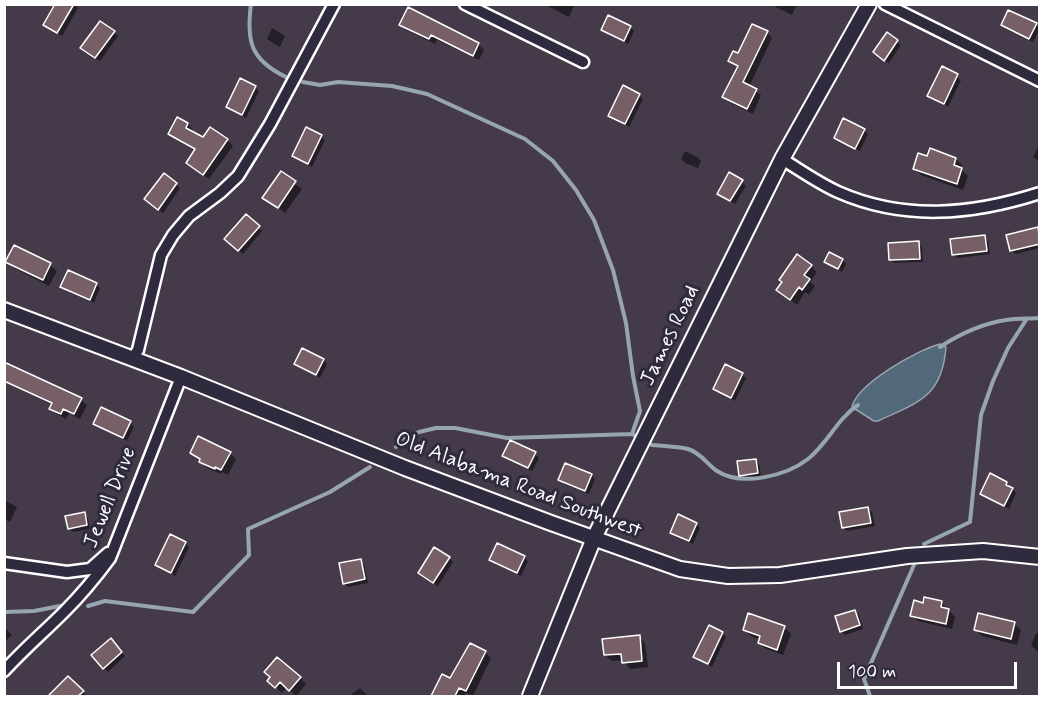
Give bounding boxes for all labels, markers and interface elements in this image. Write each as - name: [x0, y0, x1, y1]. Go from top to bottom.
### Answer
- street label: James Road: [636, 282, 706, 390]
- street label: Old Alabama Road Southwest: [391, 427, 645, 545]
- street label: Jewell Drive: [79, 444, 143, 552]
- scale bar: [840, 650, 1020, 688]
- text: 100 m: [848, 660, 896, 684]

